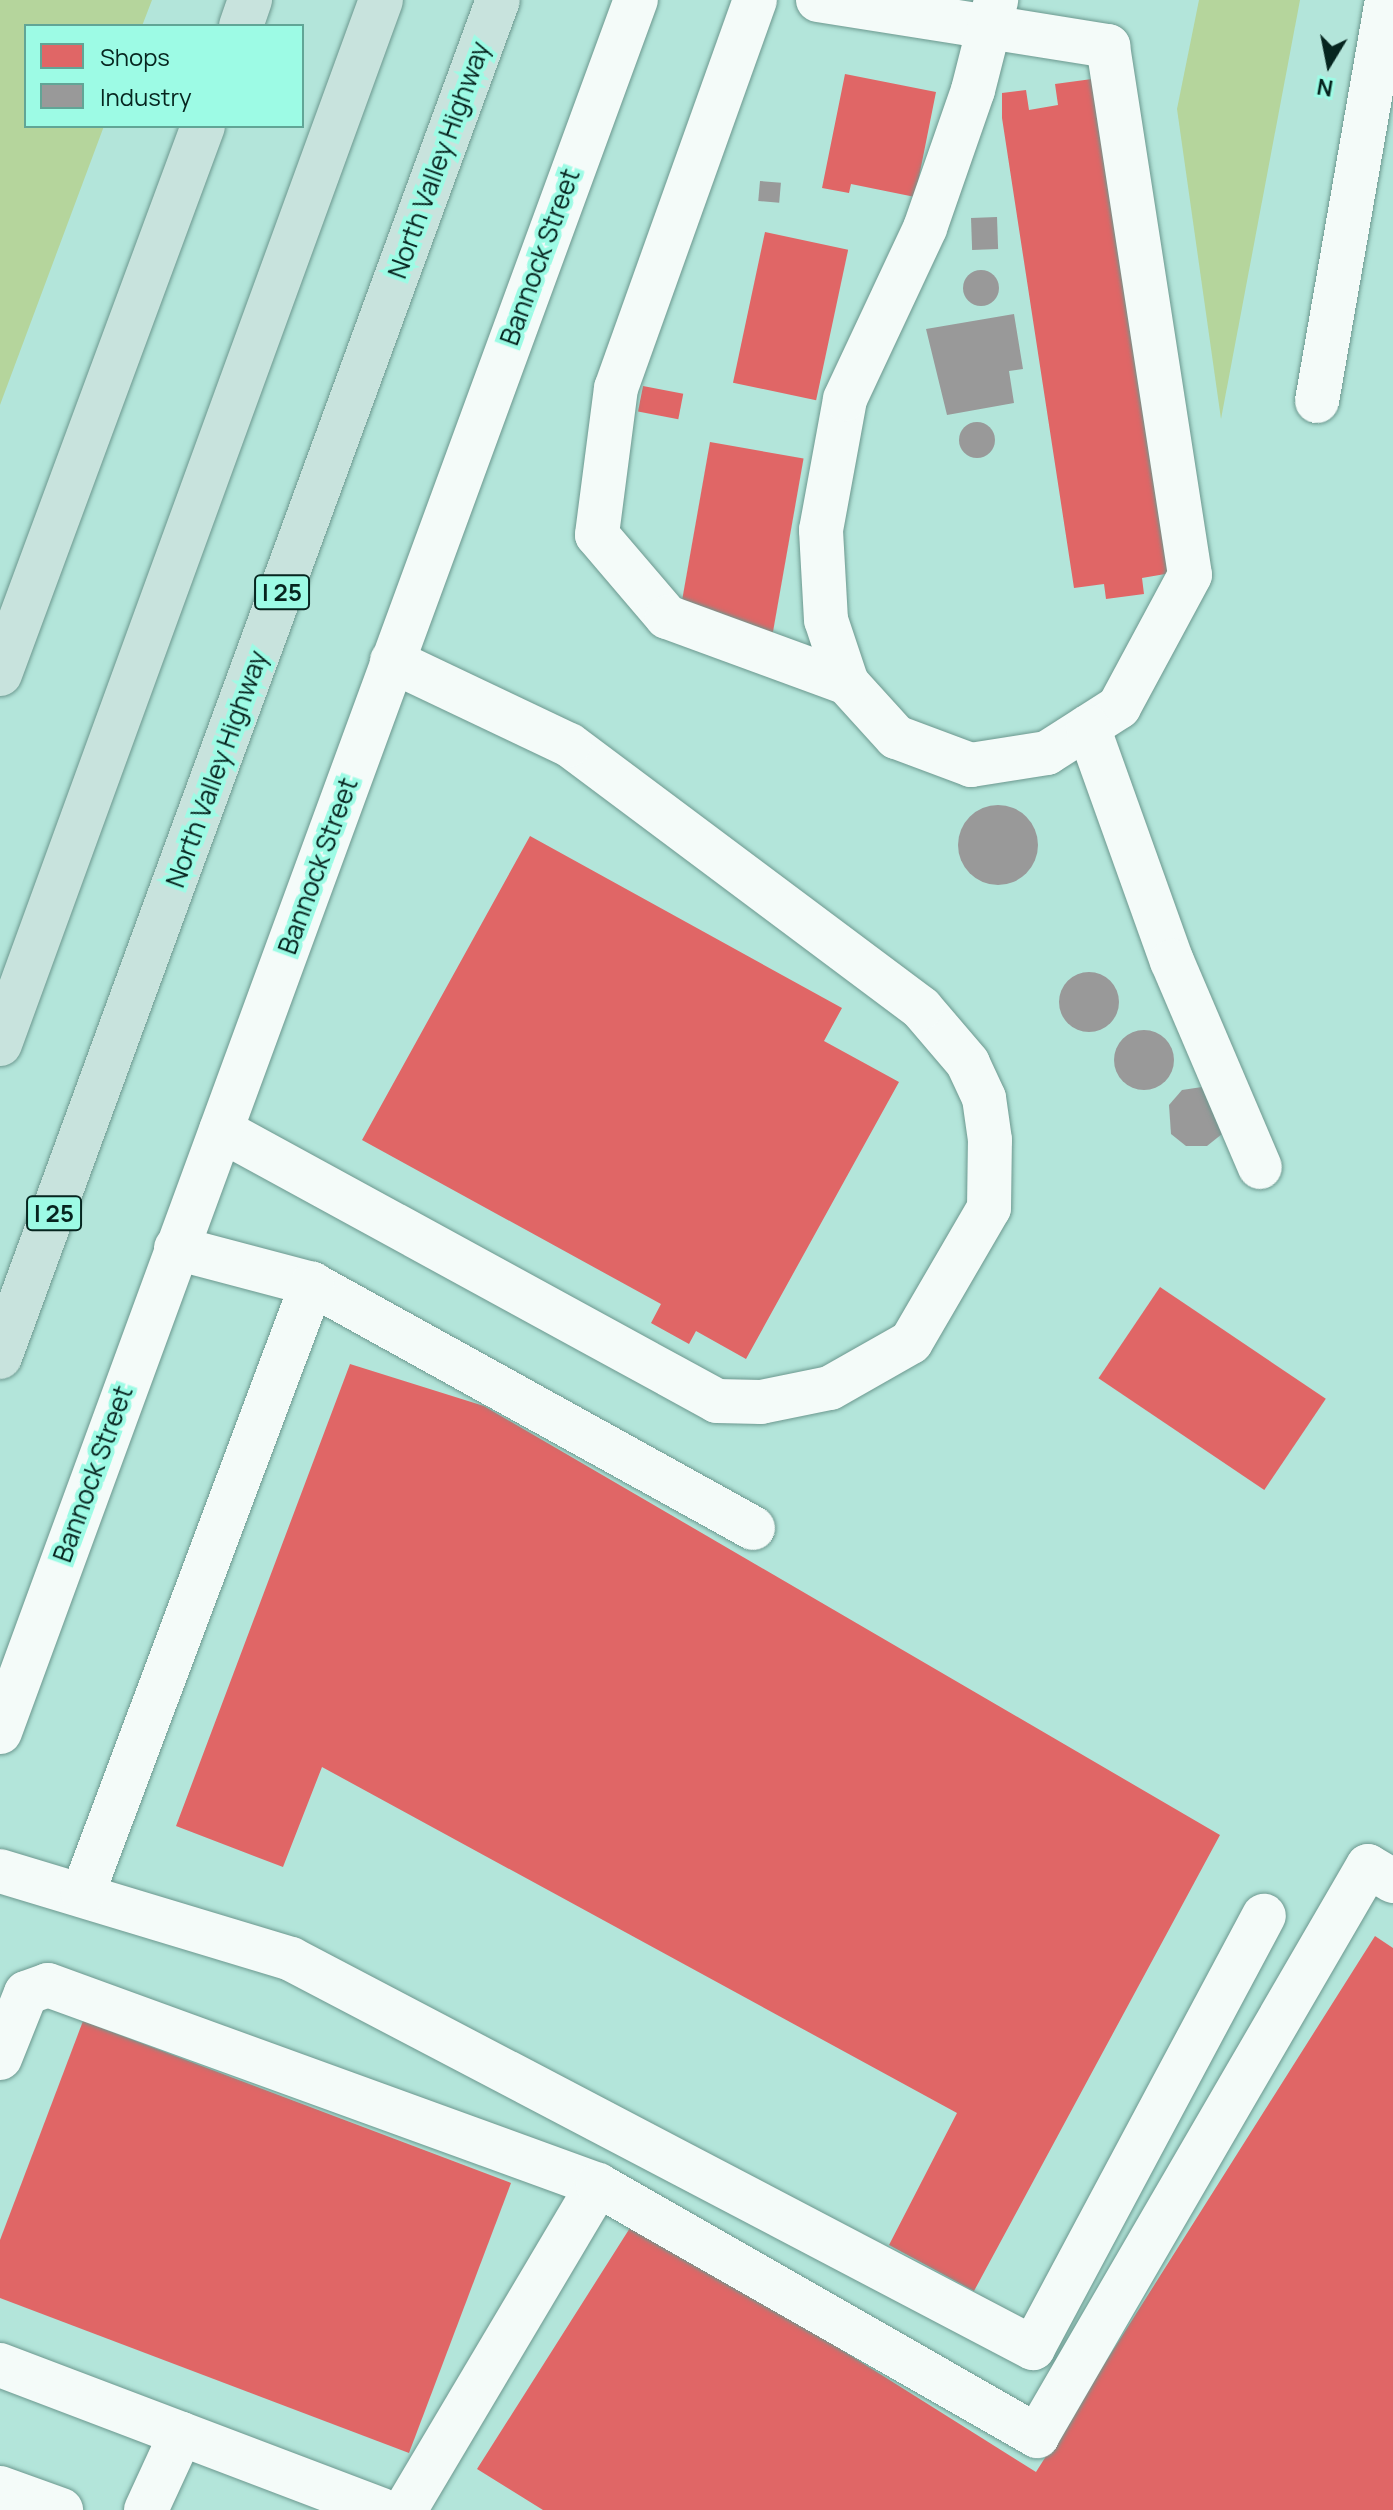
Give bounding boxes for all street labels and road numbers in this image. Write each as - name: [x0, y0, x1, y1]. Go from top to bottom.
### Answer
- street label: North Valley Highway: [382, 37, 496, 283]
- street label: Bannock Street: [494, 165, 586, 349]
- road number: I 25: [254, 572, 310, 612]
- street label: North Valley Highway: [160, 646, 274, 892]
- street label: Bannock Street: [272, 774, 364, 958]
- road number: I 25: [26, 1193, 82, 1233]
- street label: Bannock Street: [47, 1382, 139, 1566]

